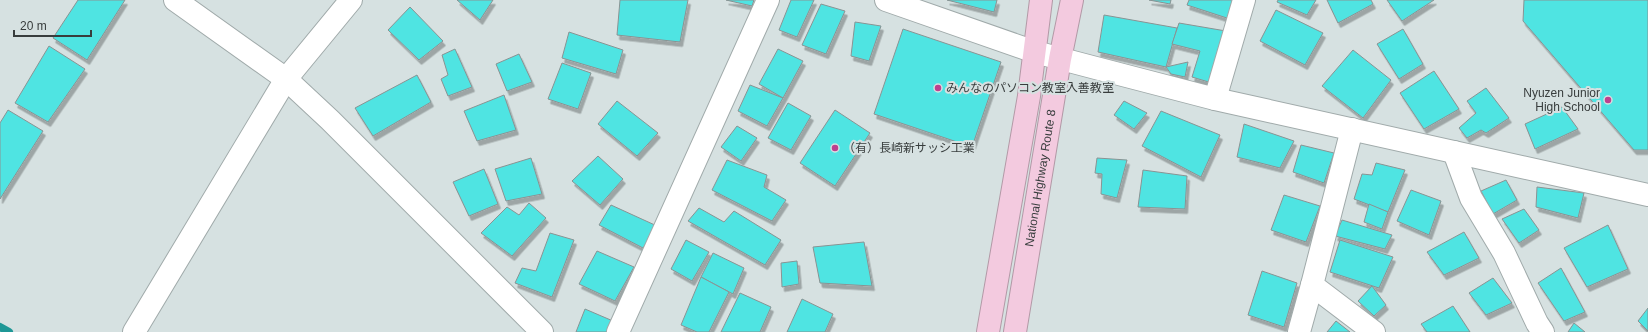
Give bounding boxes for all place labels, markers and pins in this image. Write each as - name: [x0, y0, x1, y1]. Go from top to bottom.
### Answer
- place label: みんなのパソコン教室入善教室: [946, 81, 1114, 95]
- marker: みんなのパソコン教室入善教室: [933, 83, 943, 93]
- place label: Nyuzen Junior High School: [1523, 86, 1600, 114]
- marker: Nyuzen Junior High School: [1603, 95, 1613, 105]
- place label: （有）長崎新サッシ工業: [843, 141, 975, 155]
- marker: （有）長崎新サッシ工業: [830, 143, 840, 153]

